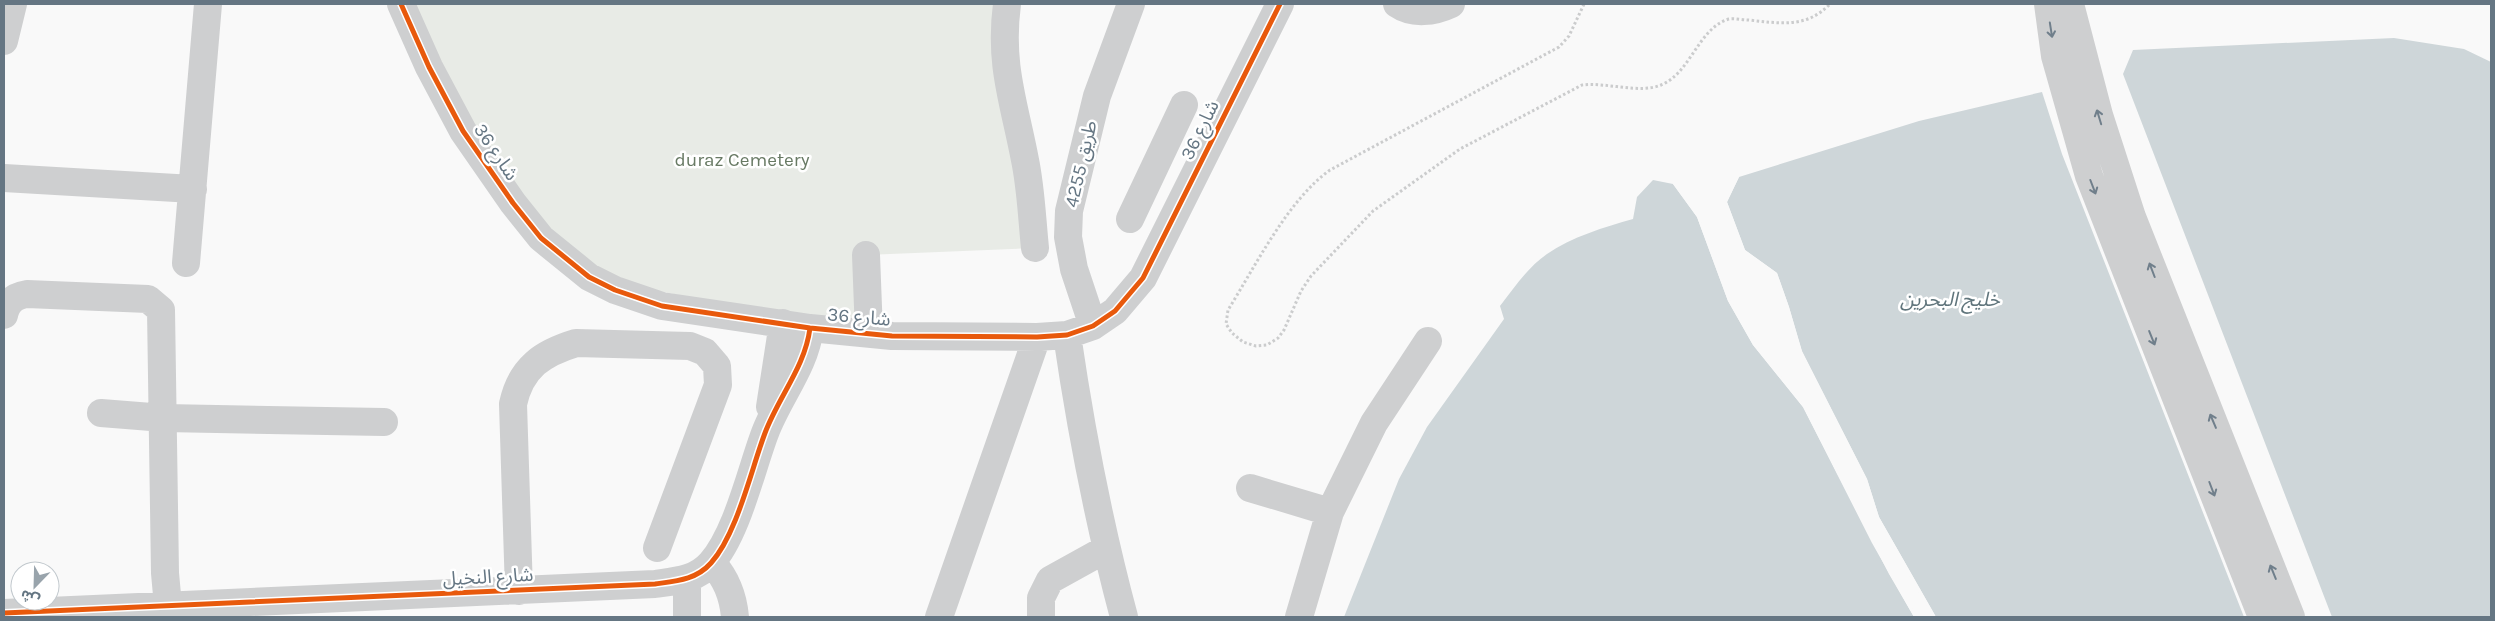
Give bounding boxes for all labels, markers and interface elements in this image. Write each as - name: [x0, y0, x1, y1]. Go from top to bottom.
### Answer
- one-way arrow: [2046, 21, 2056, 37]
- street label: شارع 36: [1176, 97, 1226, 164]
- one-way arrow: [2094, 109, 2104, 125]
- street label: طريق 4255: [1060, 118, 1102, 210]
- street label: شارع 36: [467, 119, 523, 186]
- park label: duraz Cemetery: [674, 149, 810, 171]
- one-way arrow: [2089, 178, 2098, 194]
- one-way arrow: [2147, 263, 2157, 278]
- water label: خليج البحرين: [1900, 288, 2000, 314]
- street label: شارع 36: [826, 303, 892, 333]
- one-way arrow: [2148, 330, 2157, 345]
- one-way arrow: [2208, 414, 2218, 429]
- one-way arrow: [2208, 481, 2217, 496]
- north arrow: [10, 561, 60, 611]
- street label: شارع النخيل: [442, 564, 534, 592]
- one-way arrow: [2268, 565, 2278, 580]
- text: ش: [18, 586, 42, 609]

